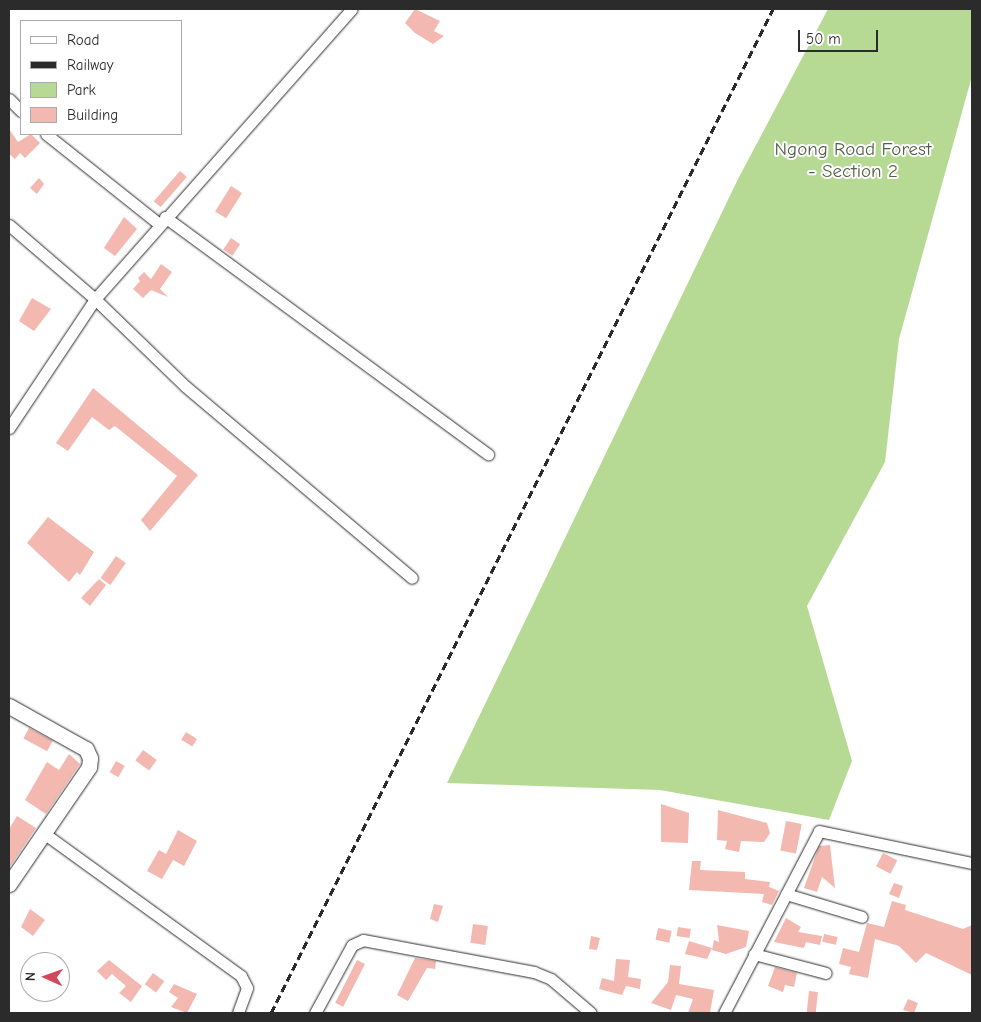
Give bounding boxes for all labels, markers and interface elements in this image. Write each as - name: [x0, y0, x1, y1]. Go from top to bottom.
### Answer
- legend: [20, 20, 182, 135]
- scale bar: [801, 20, 881, 52]
- text: 50 m: [806, 30, 841, 48]
- text: Road: [67, 31, 99, 49]
- text: Railway: [67, 56, 113, 74]
- text: Park: [67, 81, 96, 99]
- text: Building: [67, 106, 118, 124]
- park label: Ngong Road Forest - Section 2: [775, 139, 931, 183]
- north arrow: [20, 952, 70, 1002]
- text: N: [22, 972, 39, 981]

